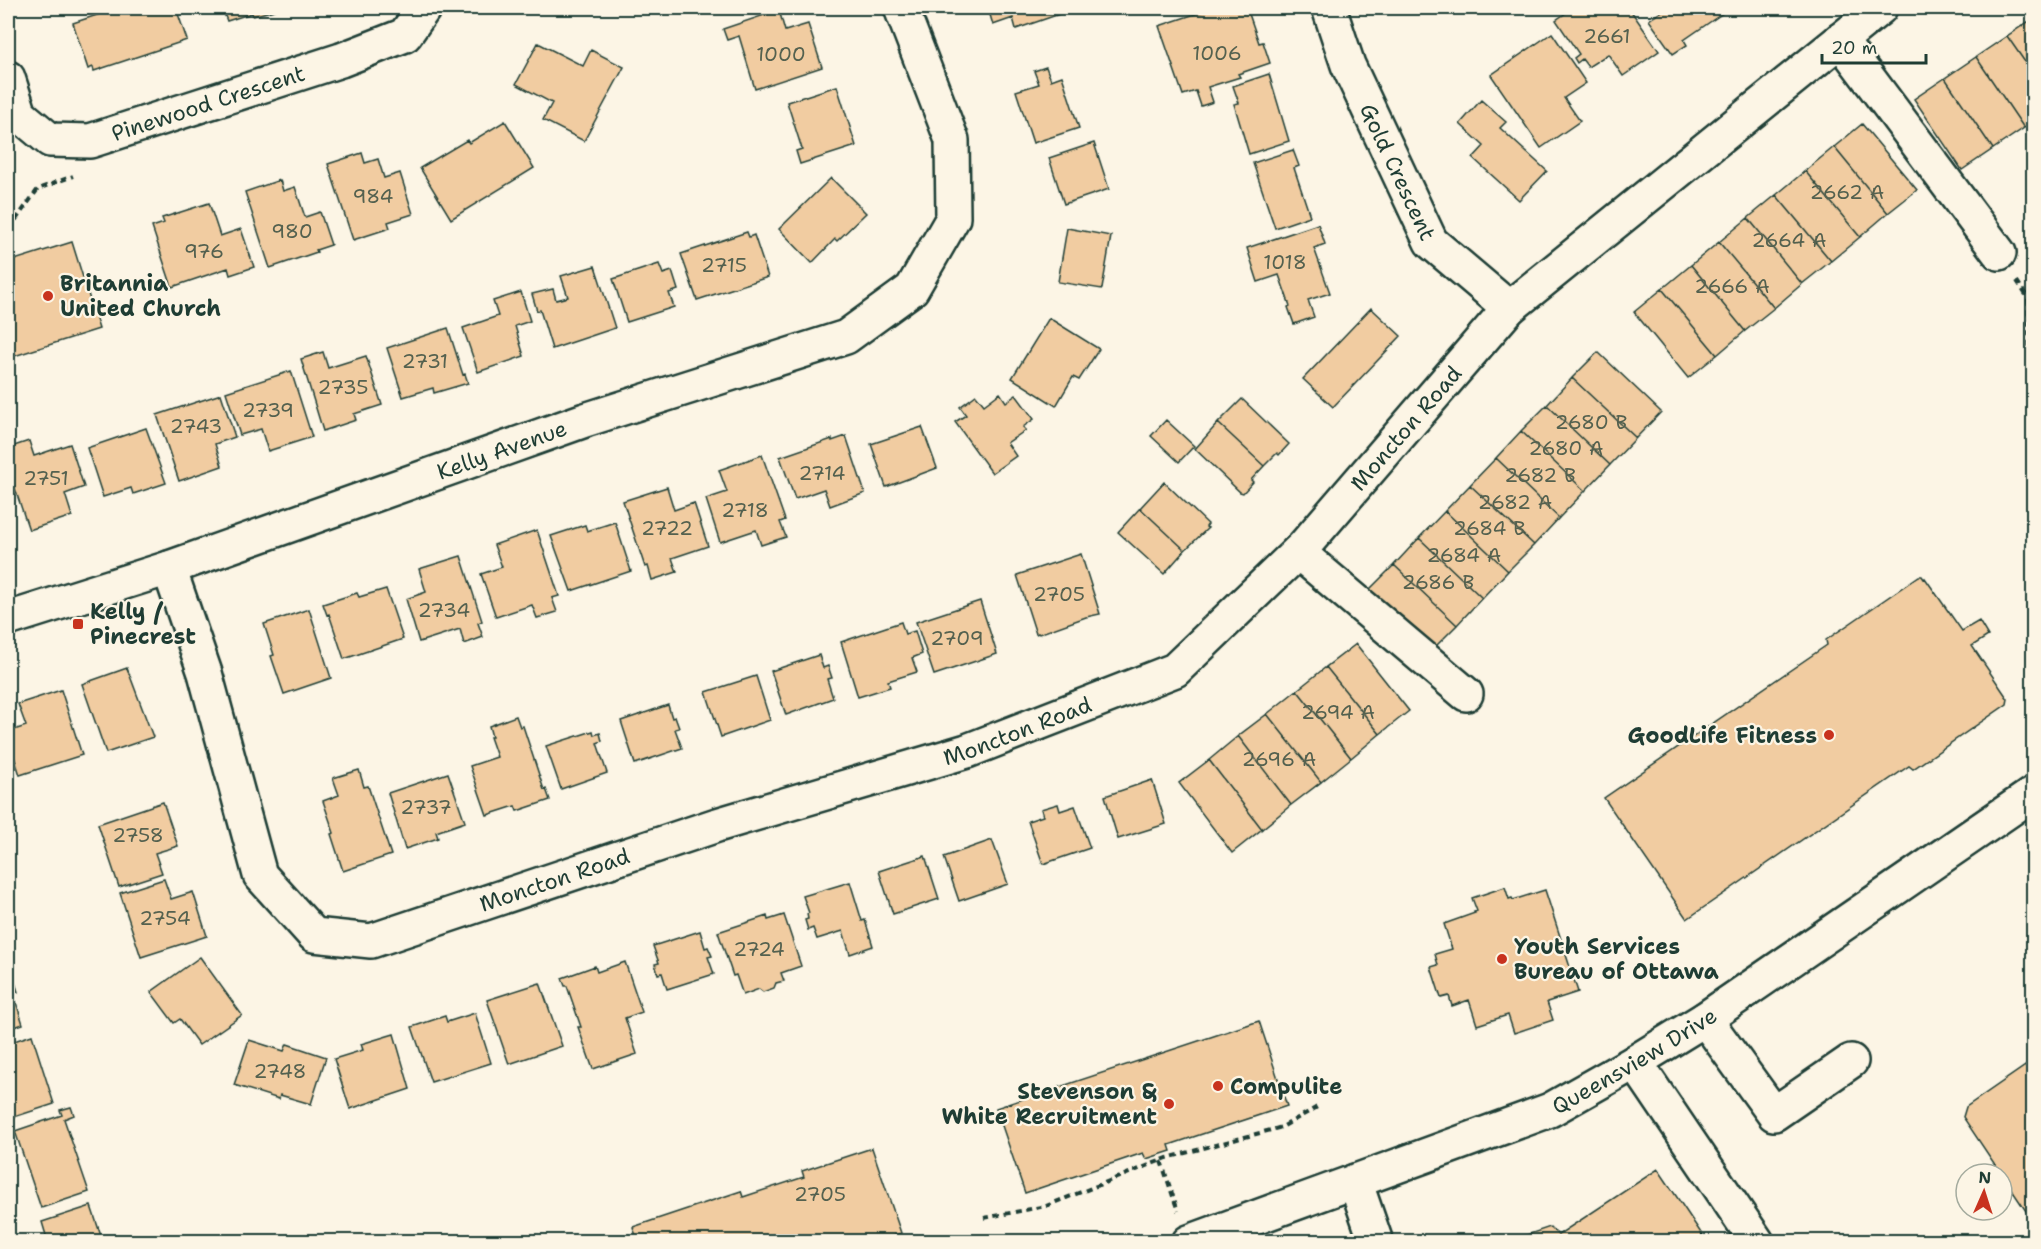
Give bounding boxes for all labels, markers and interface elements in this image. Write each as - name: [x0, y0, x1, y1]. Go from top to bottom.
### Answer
- house number: 2661: [1583, 23, 1631, 49]
- scale bar: [1822, 27, 1926, 65]
- text: 20 m: [1831, 36, 1877, 60]
- house number: 1006: [1192, 40, 1242, 66]
- house number: 1000: [756, 41, 806, 67]
- street label: Pinewood Crescent: [108, 58, 308, 148]
- street label: Gold Crescent: [1353, 99, 1443, 245]
- house number: 2662 A: [1810, 179, 1884, 205]
- house number: 984: [353, 183, 393, 209]
- house number: 980: [271, 218, 313, 244]
- house number: 2664 A: [1751, 227, 1827, 253]
- house number: 976: [184, 238, 224, 264]
- house number: 1018: [1263, 249, 1307, 275]
- house number: 2715: [701, 252, 747, 278]
- place label: Britannia United Church: [60, 269, 221, 323]
- house number: 2666 A: [1694, 273, 1770, 299]
- marker: Britannia United Church: [41, 289, 55, 303]
- house number: 2731: [402, 348, 448, 374]
- street label: Moncton Road: [1344, 359, 1468, 497]
- house number: 2735: [318, 374, 368, 400]
- house number: 2739: [242, 397, 294, 423]
- house number: 2680 B: [1555, 409, 1627, 435]
- house number: 2743: [170, 413, 222, 439]
- street label: Kelly Avenue: [433, 413, 571, 486]
- house number: 2680 A: [1528, 435, 1604, 461]
- house number: 2714: [798, 460, 846, 486]
- house number: 2682 B: [1504, 462, 1576, 488]
- house number: 2751: [23, 465, 69, 491]
- house number: 2682 A: [1478, 489, 1552, 515]
- house number: 2718: [721, 497, 769, 523]
- house number: 2722: [641, 515, 693, 541]
- house number: 2684 B: [1453, 515, 1525, 541]
- house number: 2684 A: [1427, 542, 1501, 568]
- house number: 2686 B: [1402, 569, 1474, 595]
- house number: 2705: [1033, 581, 1085, 607]
- place label: Kelly / Pinecrest: [90, 597, 196, 651]
- house number: 2734: [418, 597, 470, 623]
- marker: Kelly / Pinecrest: [71, 617, 85, 631]
- house number: 2709: [930, 625, 984, 651]
- street label: Moncton Road: [940, 689, 1096, 772]
- house number: 2694 A: [1301, 699, 1375, 725]
- place label: GoodLife Fitness: [1628, 721, 1817, 750]
- marker: GoodLife Fitness: [1822, 728, 1836, 742]
- house number: 2696 A: [1242, 746, 1316, 772]
- house number: 2737: [400, 794, 452, 820]
- house number: 2758: [112, 822, 164, 848]
- street label: Moncton Road: [476, 841, 633, 918]
- house number: 2754: [139, 905, 191, 931]
- place label: Youth Services Bureau of Ottawa: [1514, 932, 1719, 986]
- house number: 2724: [733, 936, 785, 962]
- marker: Youth Services Bureau of Ottawa: [1495, 952, 1509, 966]
- street label: Queensview Drive: [1546, 1001, 1723, 1121]
- house number: 2748: [253, 1058, 307, 1084]
- place label: Compulite: [1230, 1072, 1342, 1101]
- place label: Stevenson & White Recruitment: [941, 1077, 1157, 1131]
- marker: Compulite: [1211, 1079, 1225, 1093]
- marker: Stevenson & White Recruitment: [1162, 1097, 1176, 1111]
- north arrow: [1954, 1162, 2014, 1222]
- text: N: [1978, 1167, 1992, 1188]
- house number: 2705: [794, 1181, 846, 1207]

